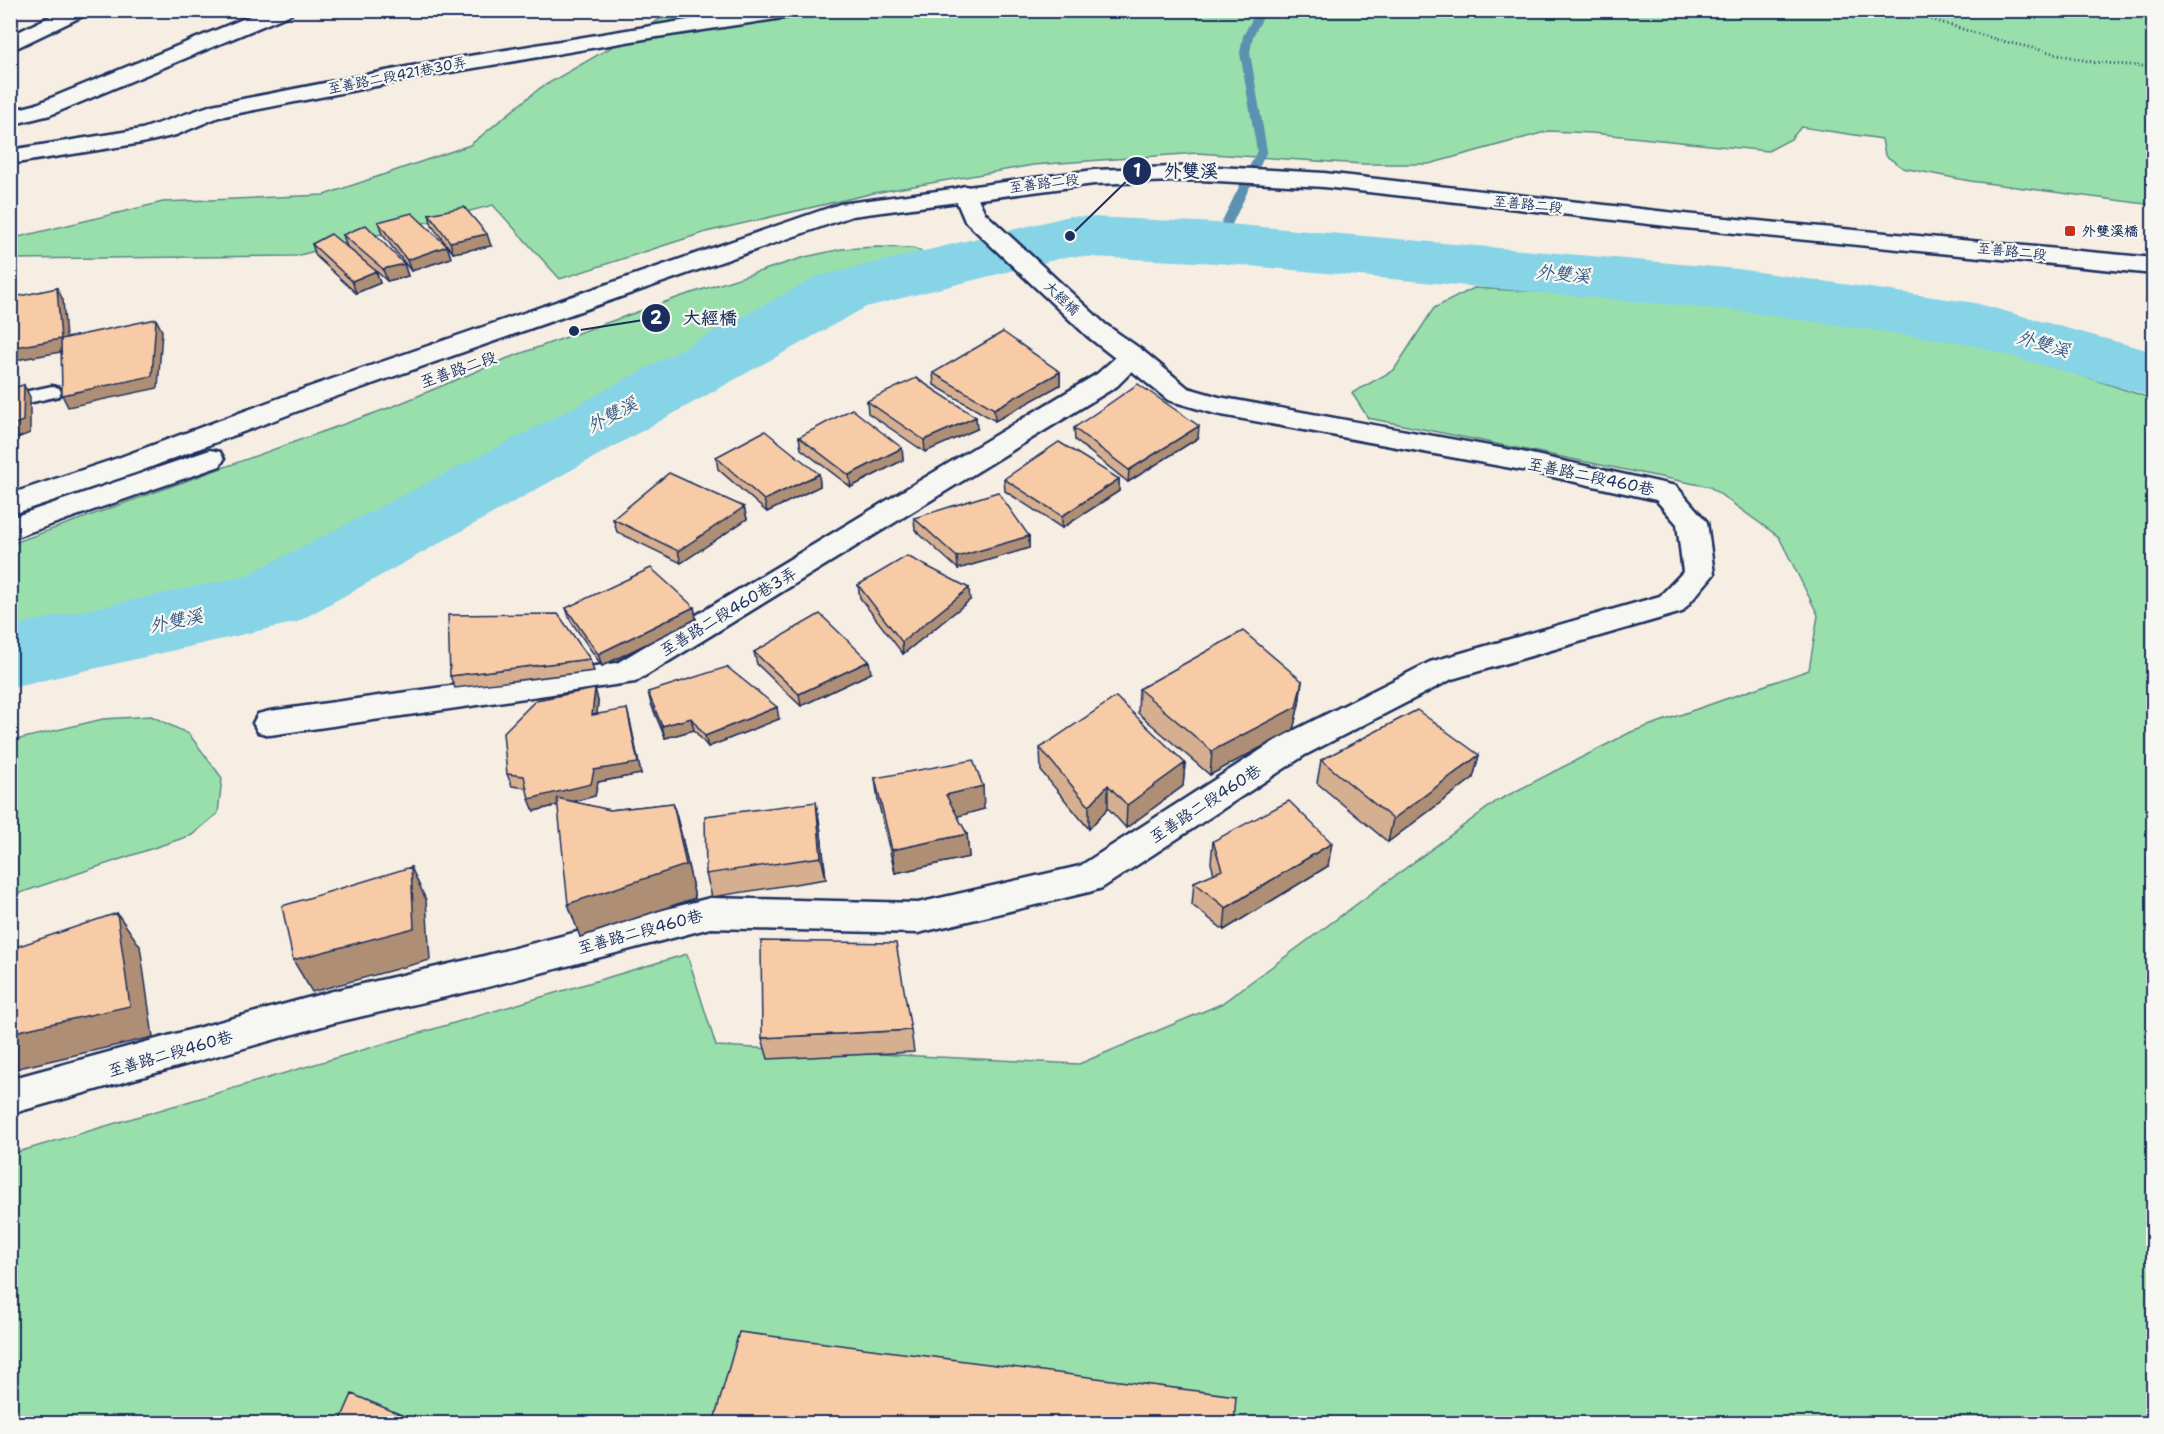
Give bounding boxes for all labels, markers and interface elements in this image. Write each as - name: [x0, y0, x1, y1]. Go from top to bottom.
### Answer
- street label: 至善路二段421巷30弄: [326, 53, 468, 97]
- callout: 外雙溪: [1122, 153, 1230, 189]
- text: 1: [1133, 159, 1141, 183]
- text: 外雙溪: [1164, 159, 1218, 183]
- street label: 至善路二段: [1008, 170, 1080, 196]
- street label: 至善路二段: [1492, 191, 1564, 217]
- place label: 外雙溪橋: [2082, 222, 2138, 240]
- marker: 外雙溪橋: [2063, 224, 2077, 238]
- street label: 至善路二段: [1976, 238, 2048, 264]
- water label: 外雙溪: [1535, 260, 1592, 288]
- street label: 大經橋: [1041, 277, 1083, 319]
- callout: 大經橋: [641, 300, 749, 336]
- text: 2: [650, 306, 663, 330]
- text: 大經橋: [683, 306, 737, 330]
- water label: 外雙溪: [2014, 325, 2073, 363]
- street label: 至善路二段: [417, 347, 499, 392]
- water label: 外雙溪: [583, 391, 642, 438]
- street label: 至善路二段460巷: [1526, 453, 1656, 500]
- street label: 至善路二段460巷3弄: [656, 562, 801, 661]
- water label: 外雙溪: [147, 603, 206, 638]
- street label: 至善路二段460巷: [1146, 760, 1265, 847]
- street label: 至善路二段460巷: [575, 905, 705, 958]
- street label: 至善路二段460巷: [105, 1026, 235, 1081]

